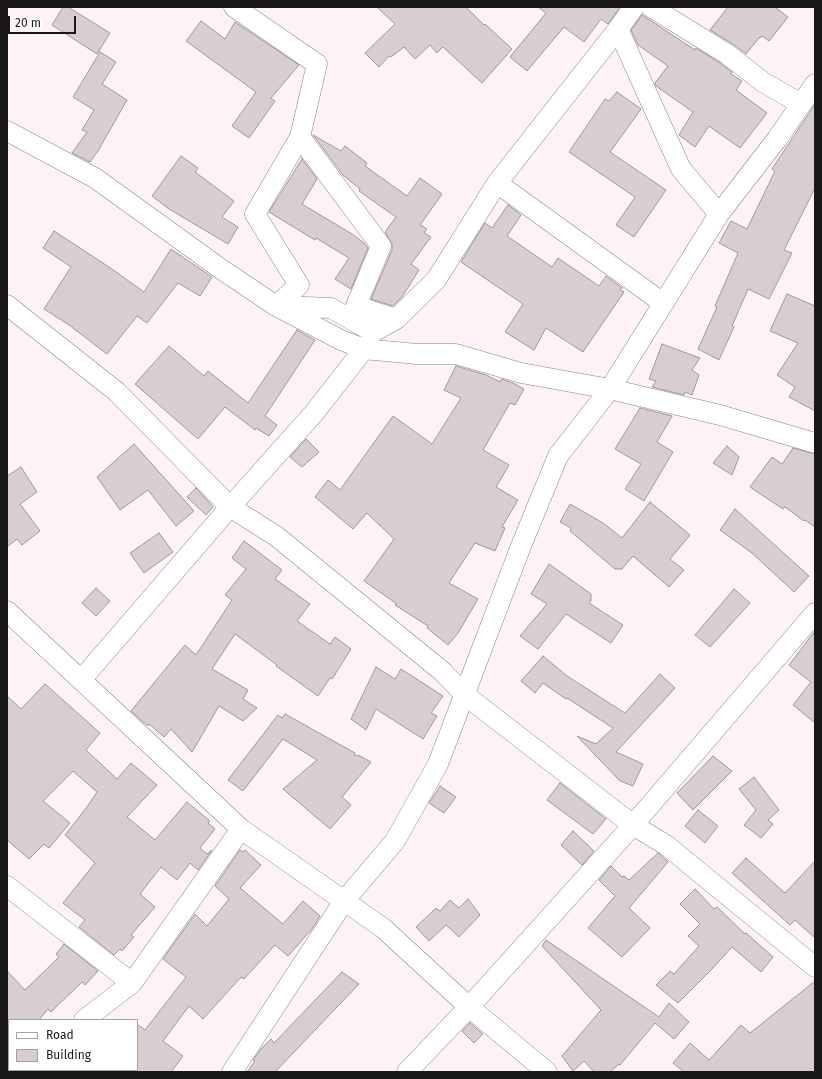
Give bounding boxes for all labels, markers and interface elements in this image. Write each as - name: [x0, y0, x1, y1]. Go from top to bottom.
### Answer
- scale bar: [10, 8, 78, 34]
- text: 20 m: [15, 16, 41, 30]
- legend: [8, 1019, 138, 1071]
- text: Road: [46, 1028, 74, 1042]
- text: Building: [46, 1048, 91, 1062]

